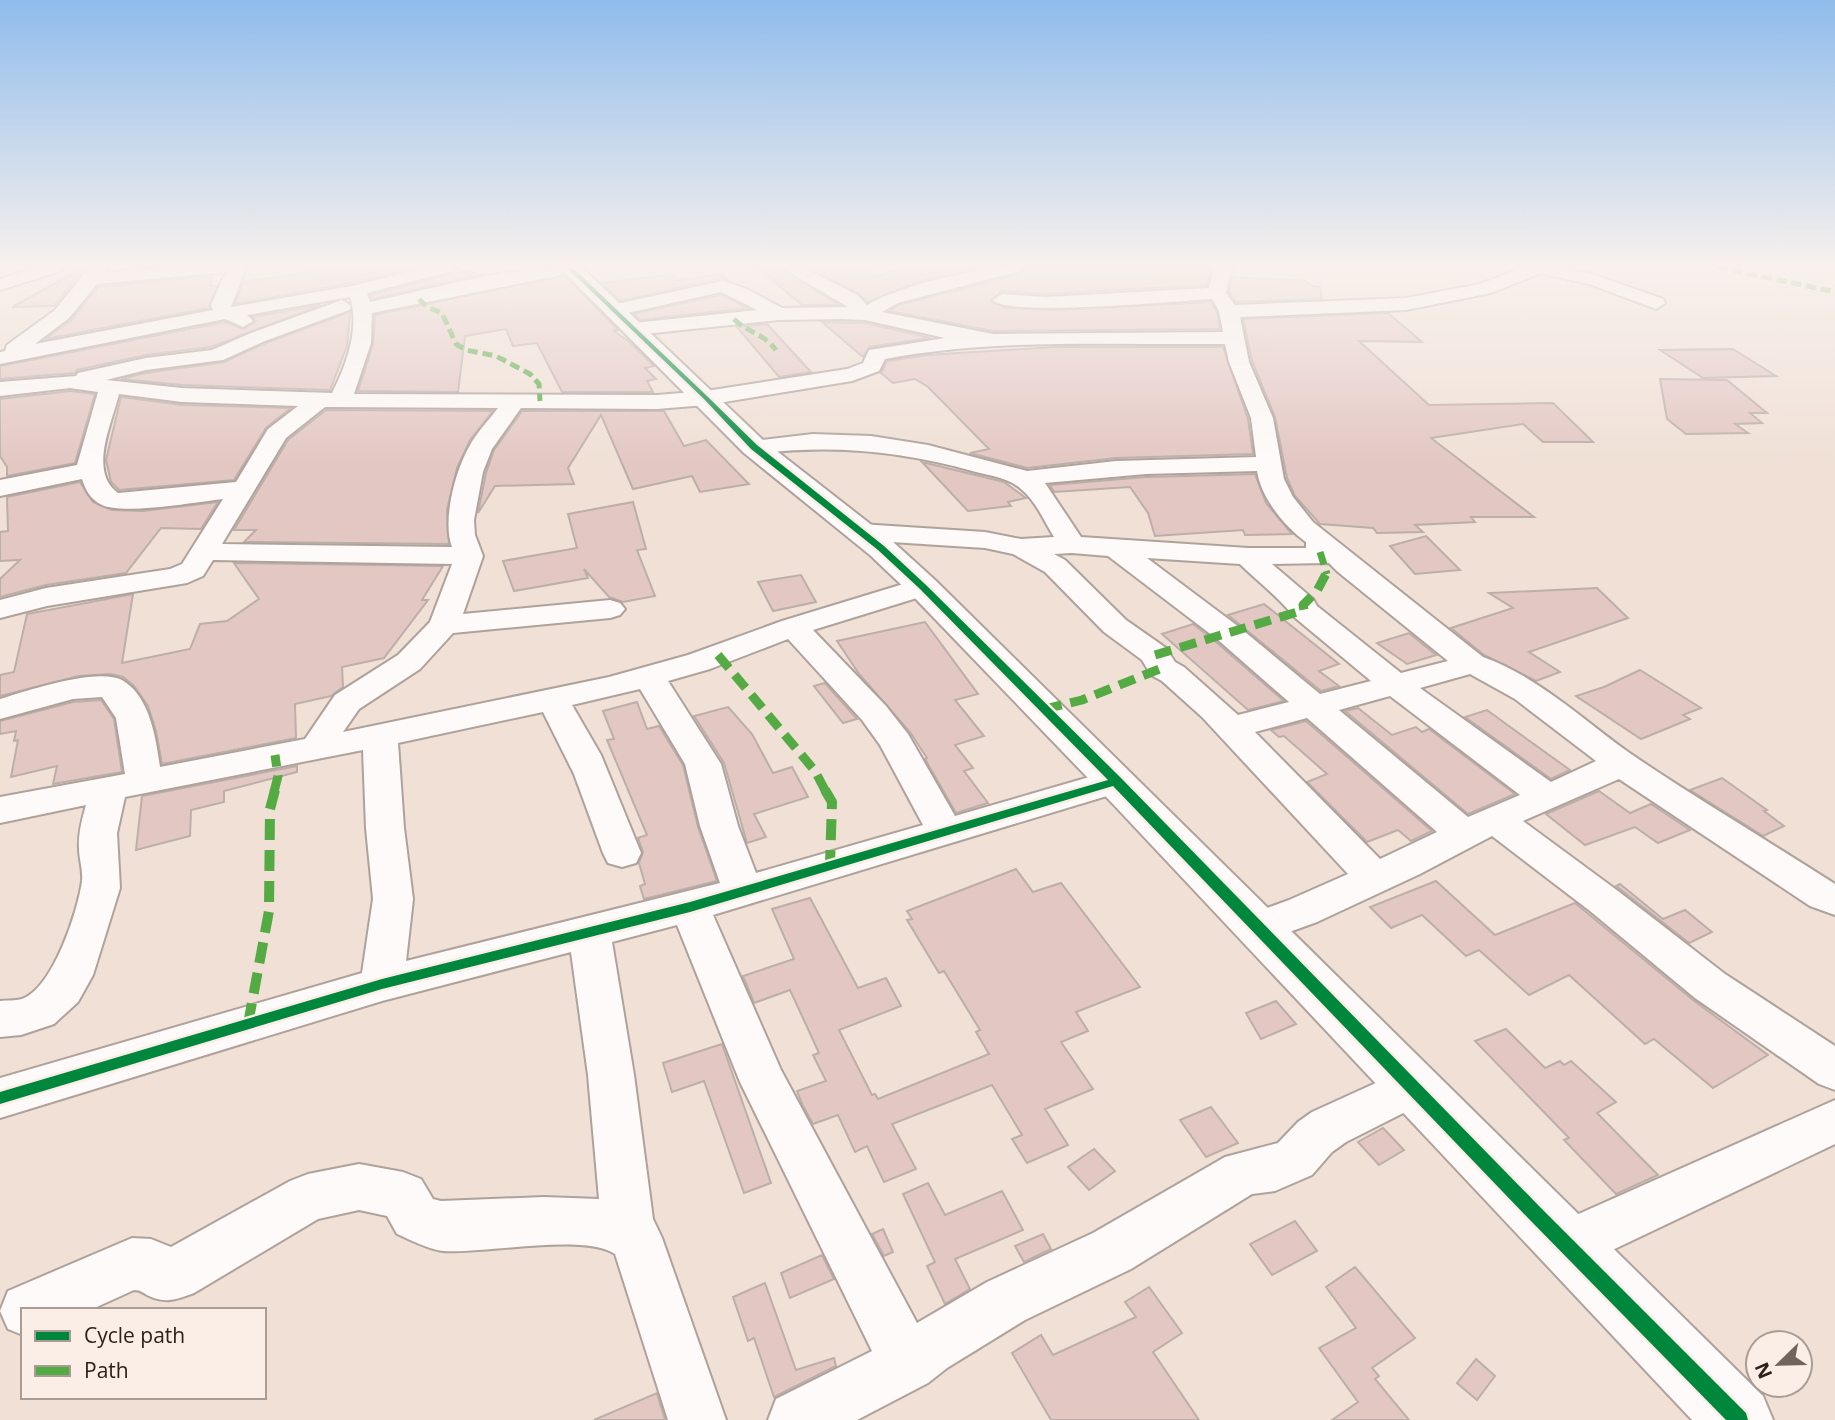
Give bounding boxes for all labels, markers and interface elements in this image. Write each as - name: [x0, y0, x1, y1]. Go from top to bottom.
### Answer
- legend: [21, 1308, 266, 1399]
- text: Cycle path: [84, 1321, 185, 1349]
- north arrow: [1744, 1329, 1814, 1399]
- text: Path: [84, 1356, 129, 1384]
- text: N: [1748, 1358, 1778, 1383]

